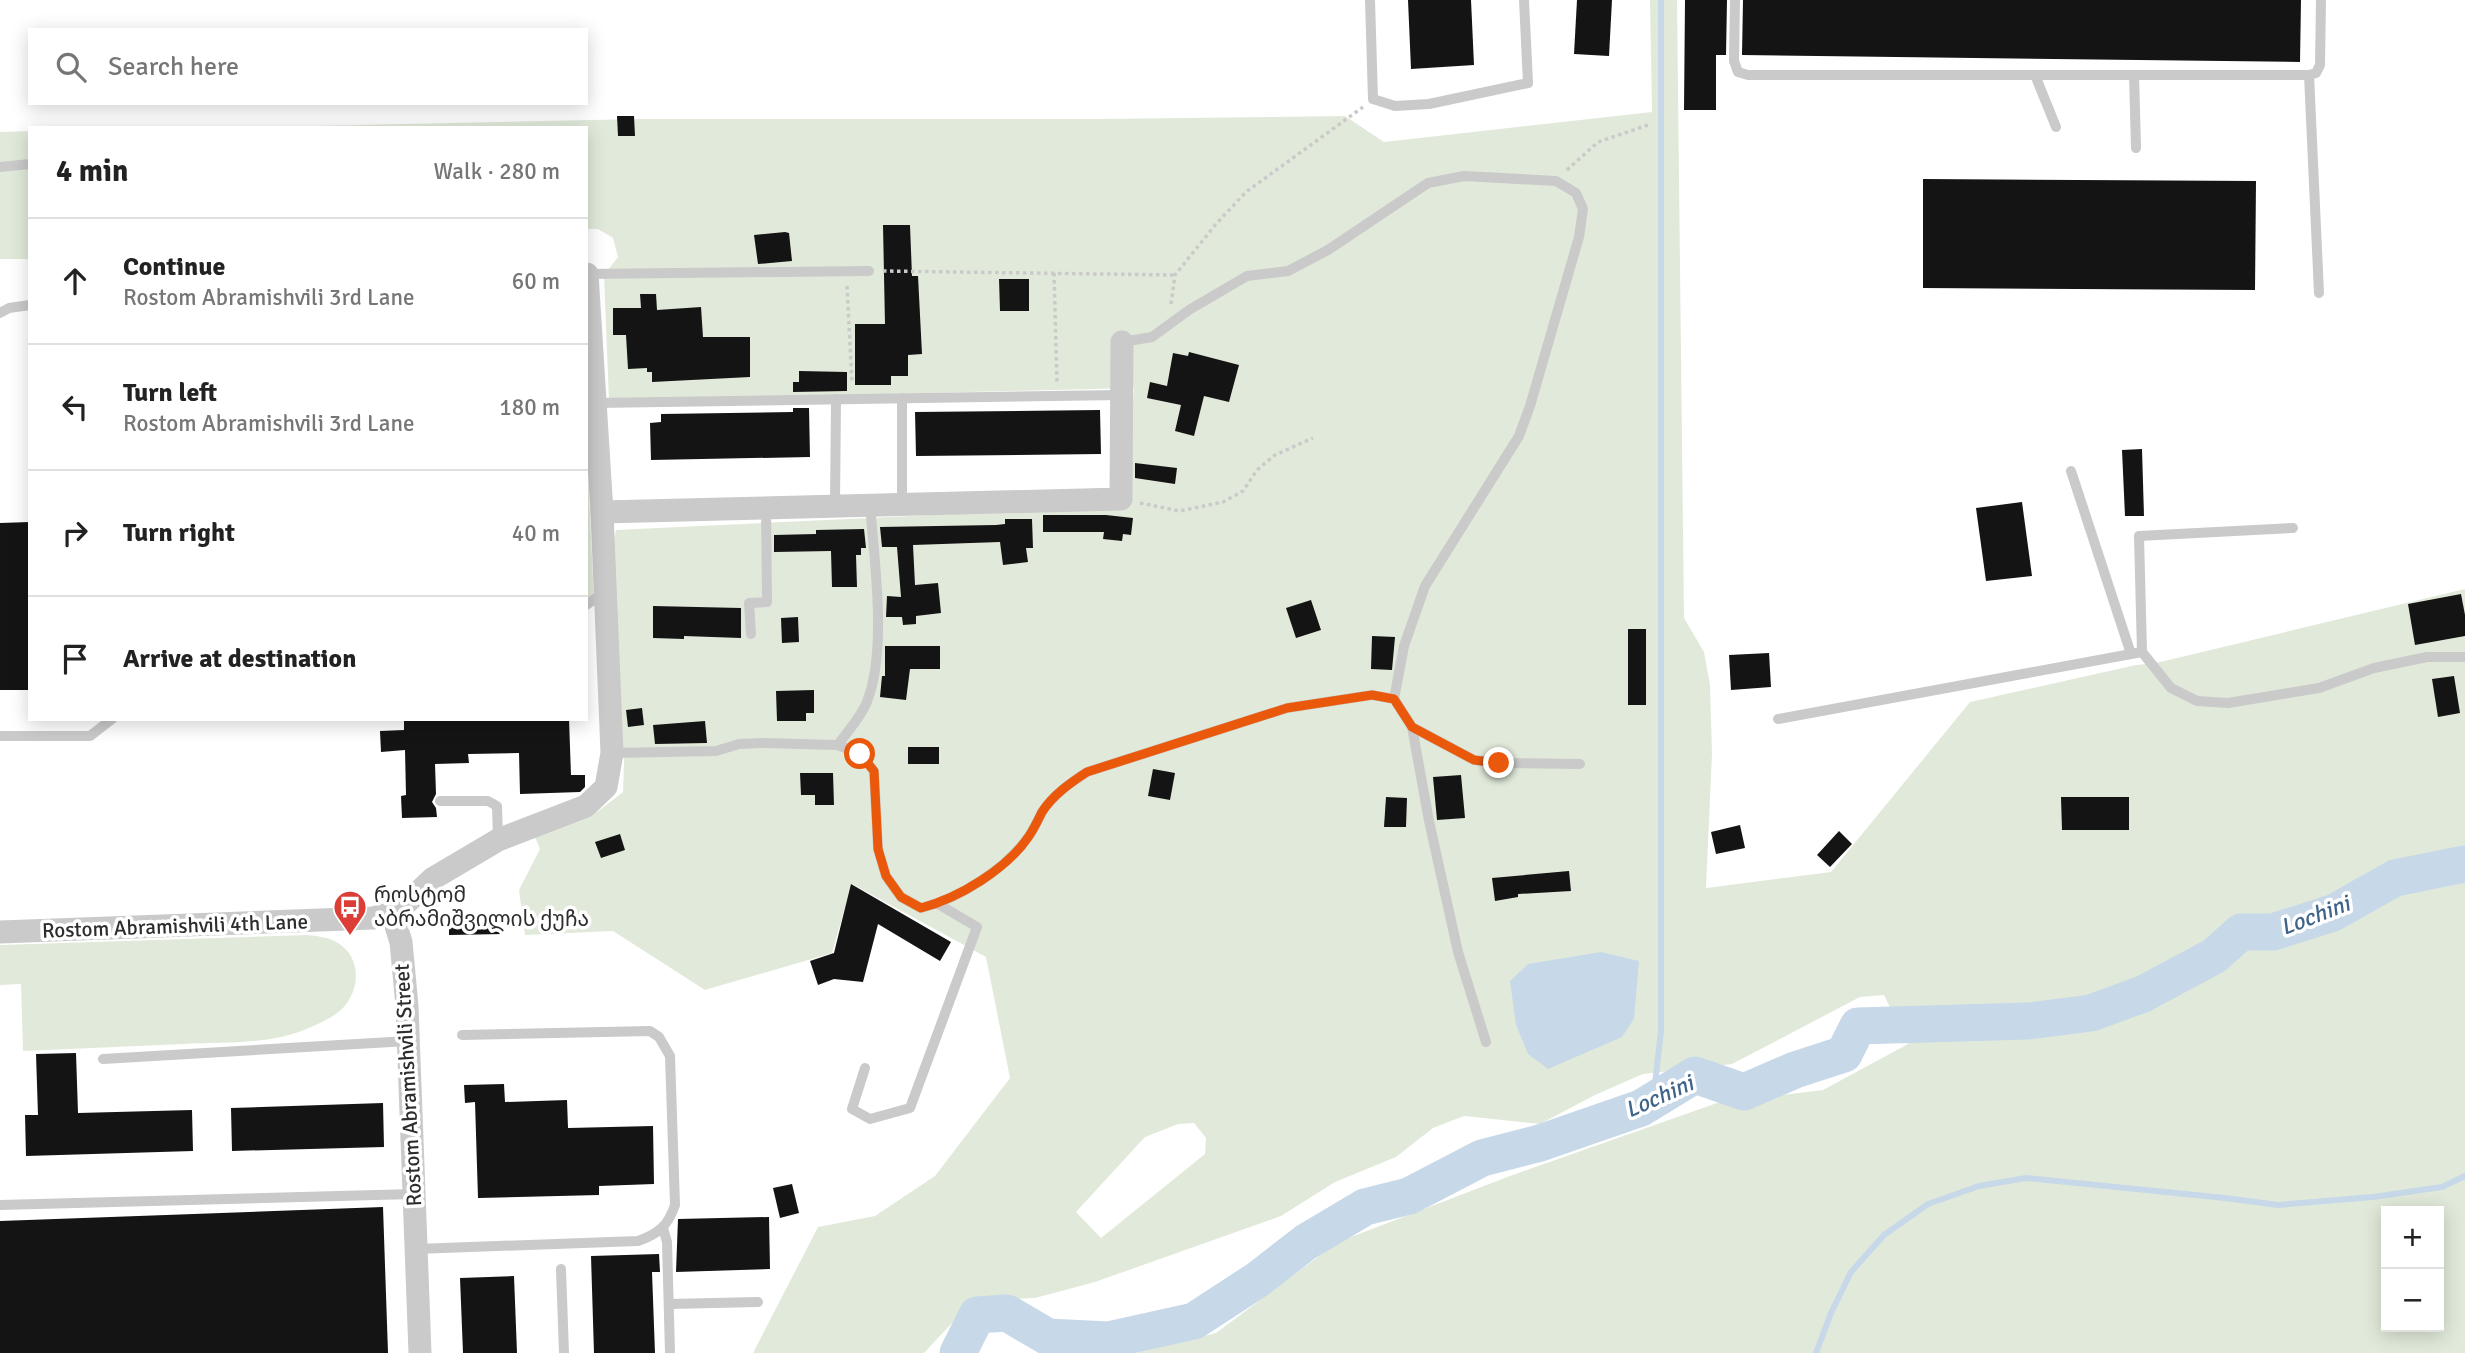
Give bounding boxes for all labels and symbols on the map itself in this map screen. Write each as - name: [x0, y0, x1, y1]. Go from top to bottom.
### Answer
- route start: [844, 738, 875, 769]
- route end: [1483, 747, 1514, 778]
- place label: როსტომ აბრამიშვილის ქუჩა: [374, 882, 589, 932]
- bus stop icon: როსტომ აბრამიშვილის ქუჩა: [331, 888, 369, 937]
- water label: Lochini: [2276, 888, 2356, 942]
- street label: Rostom Abramishvili 4th Lane: [42, 908, 308, 944]
- street label: Rostom Abramishvili Street: [389, 963, 427, 1207]
- water label: Lochini: [1621, 1067, 1700, 1124]

